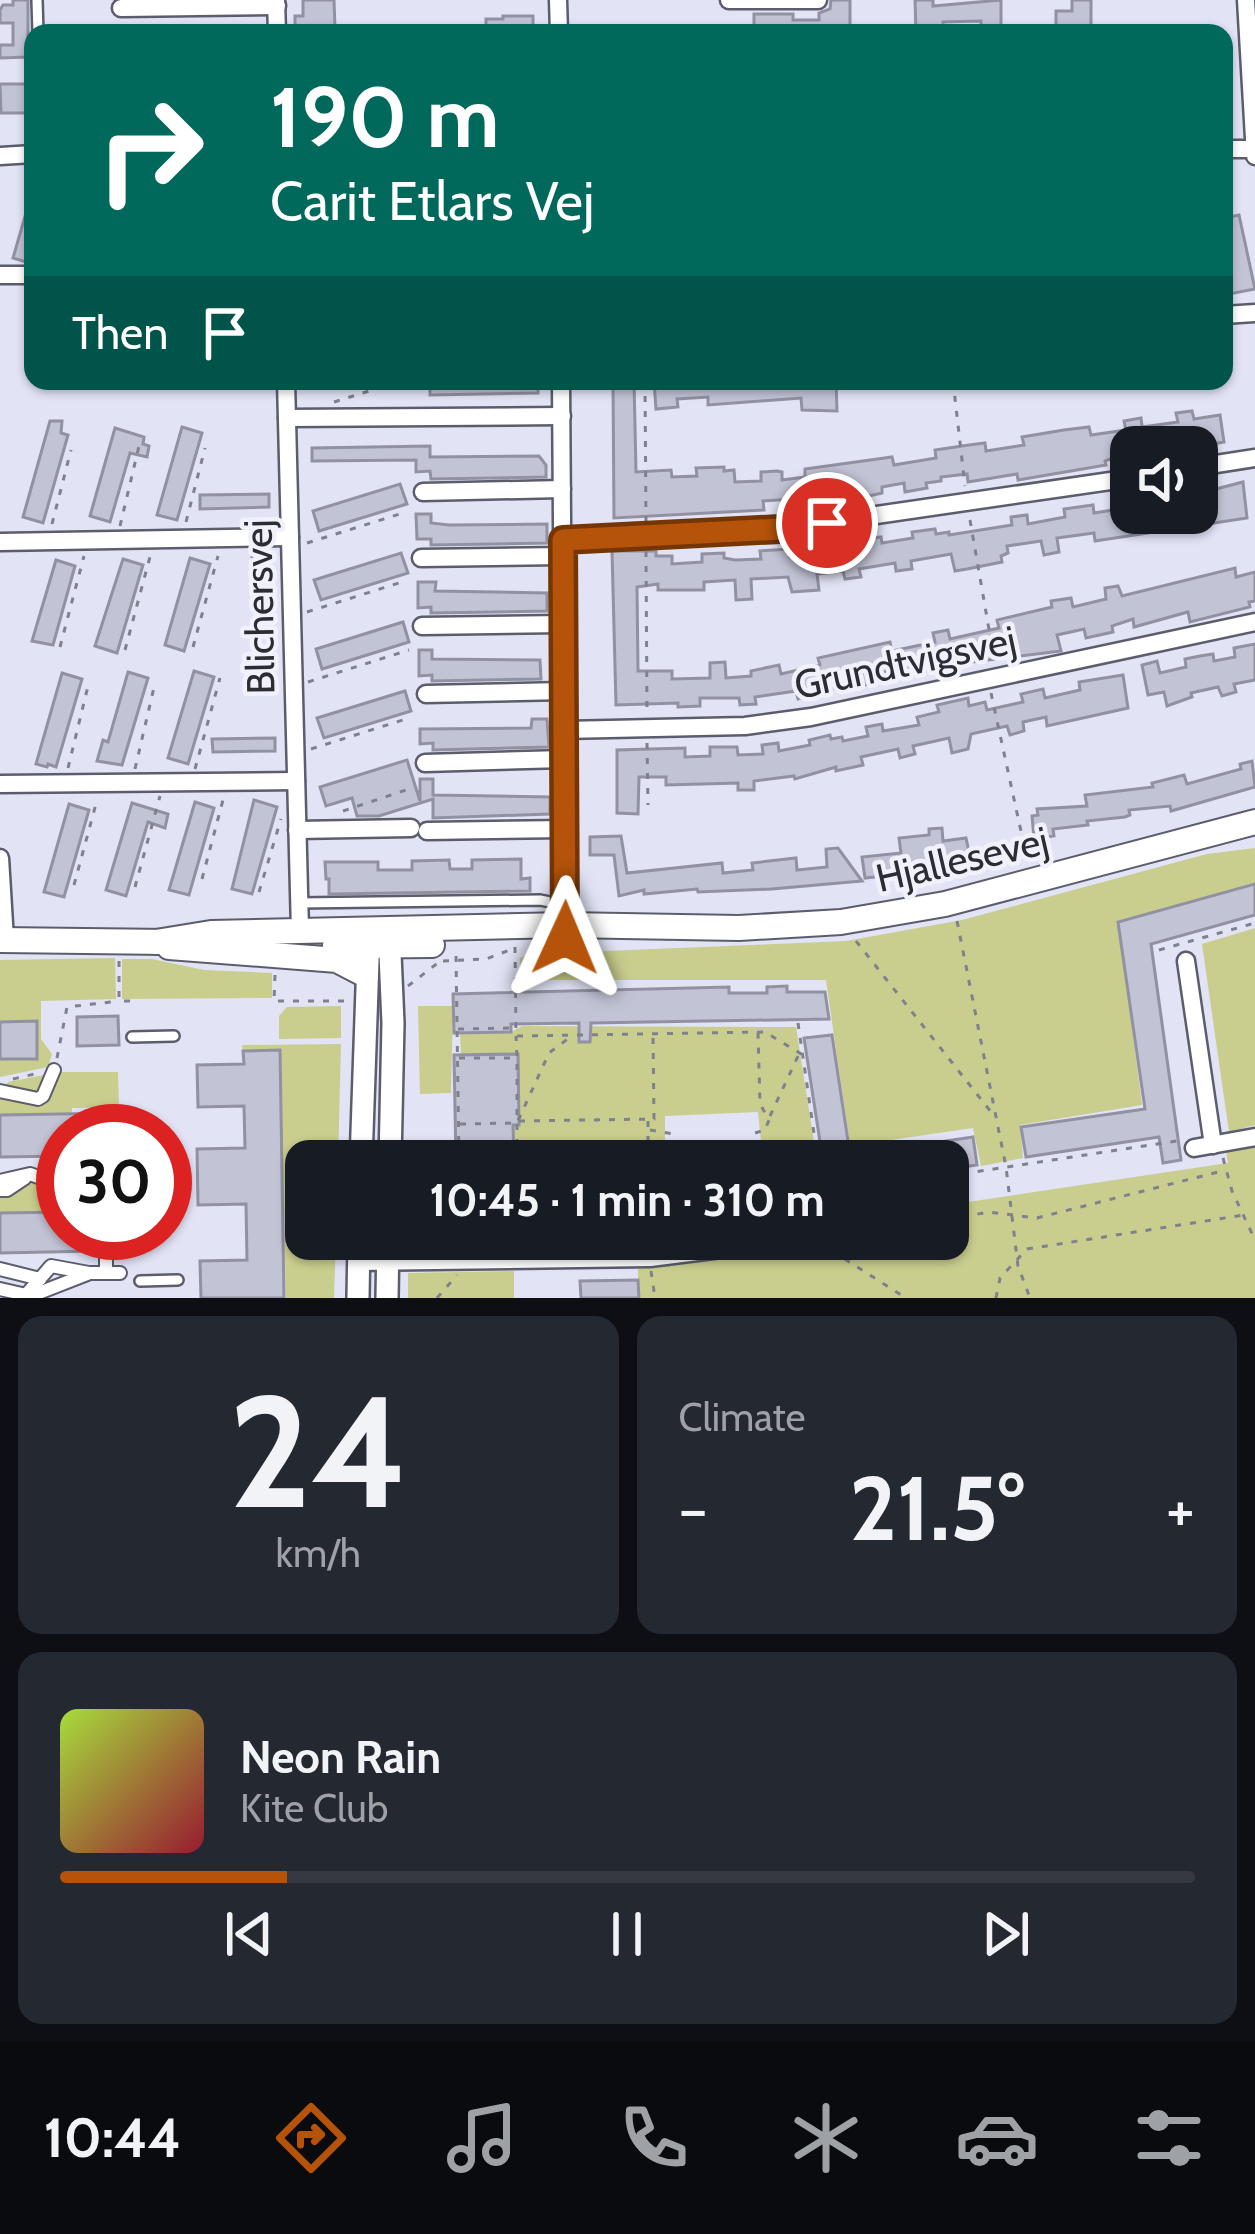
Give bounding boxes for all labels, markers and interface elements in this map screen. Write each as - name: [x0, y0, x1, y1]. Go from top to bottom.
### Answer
- text: 190 m: [270, 66, 499, 168]
- icon: right: [72, 72, 228, 228]
- text: Carit Etlars Vej: [270, 168, 594, 234]
- icon: arrive: [192, 300, 258, 366]
- text: Then: [72, 306, 168, 360]
- map controls: [1110, 426, 1218, 534]
- button: sound: [1110, 426, 1218, 534]
- pin: [776, 472, 878, 574]
- icon: arrive: [794, 490, 860, 556]
- street label: Blichersvej: [233, 519, 285, 695]
- street label: Grundtvigsvej: [790, 615, 1020, 709]
- street label: Hjallesevej: [871, 816, 1053, 902]
- position arrow: [502, 875, 628, 1001]
- speed limit sign: 30: [36, 1104, 192, 1260]
- text: 10:45 · 1 min · 310 m: [429, 1173, 825, 1227]
- text: 24: [229, 1356, 408, 1546]
- text: Climate: [679, 1393, 805, 1441]
- text: 21.5°: [849, 1453, 1024, 1563]
- text: −: [679, 1468, 708, 1549]
- text: +: [1166, 1468, 1195, 1549]
- text: km/h: [276, 1529, 361, 1577]
- text: Neon Rain: [240, 1730, 441, 1784]
- text: Kite Club: [240, 1784, 388, 1832]
- icon: previous: [216, 1901, 282, 1967]
- icon: pause: [594, 1901, 660, 1967]
- icon: next: [973, 1901, 1039, 1967]
- icon: directions: [269, 2096, 353, 2180]
- icon: music: [440, 2096, 524, 2180]
- icon: phone: [612, 2096, 696, 2180]
- icon: climate: [784, 2096, 868, 2180]
- icon: car: [955, 2096, 1039, 2180]
- icon: filters: [1127, 2096, 1211, 2180]
- text: 10:44: [44, 2105, 181, 2171]

